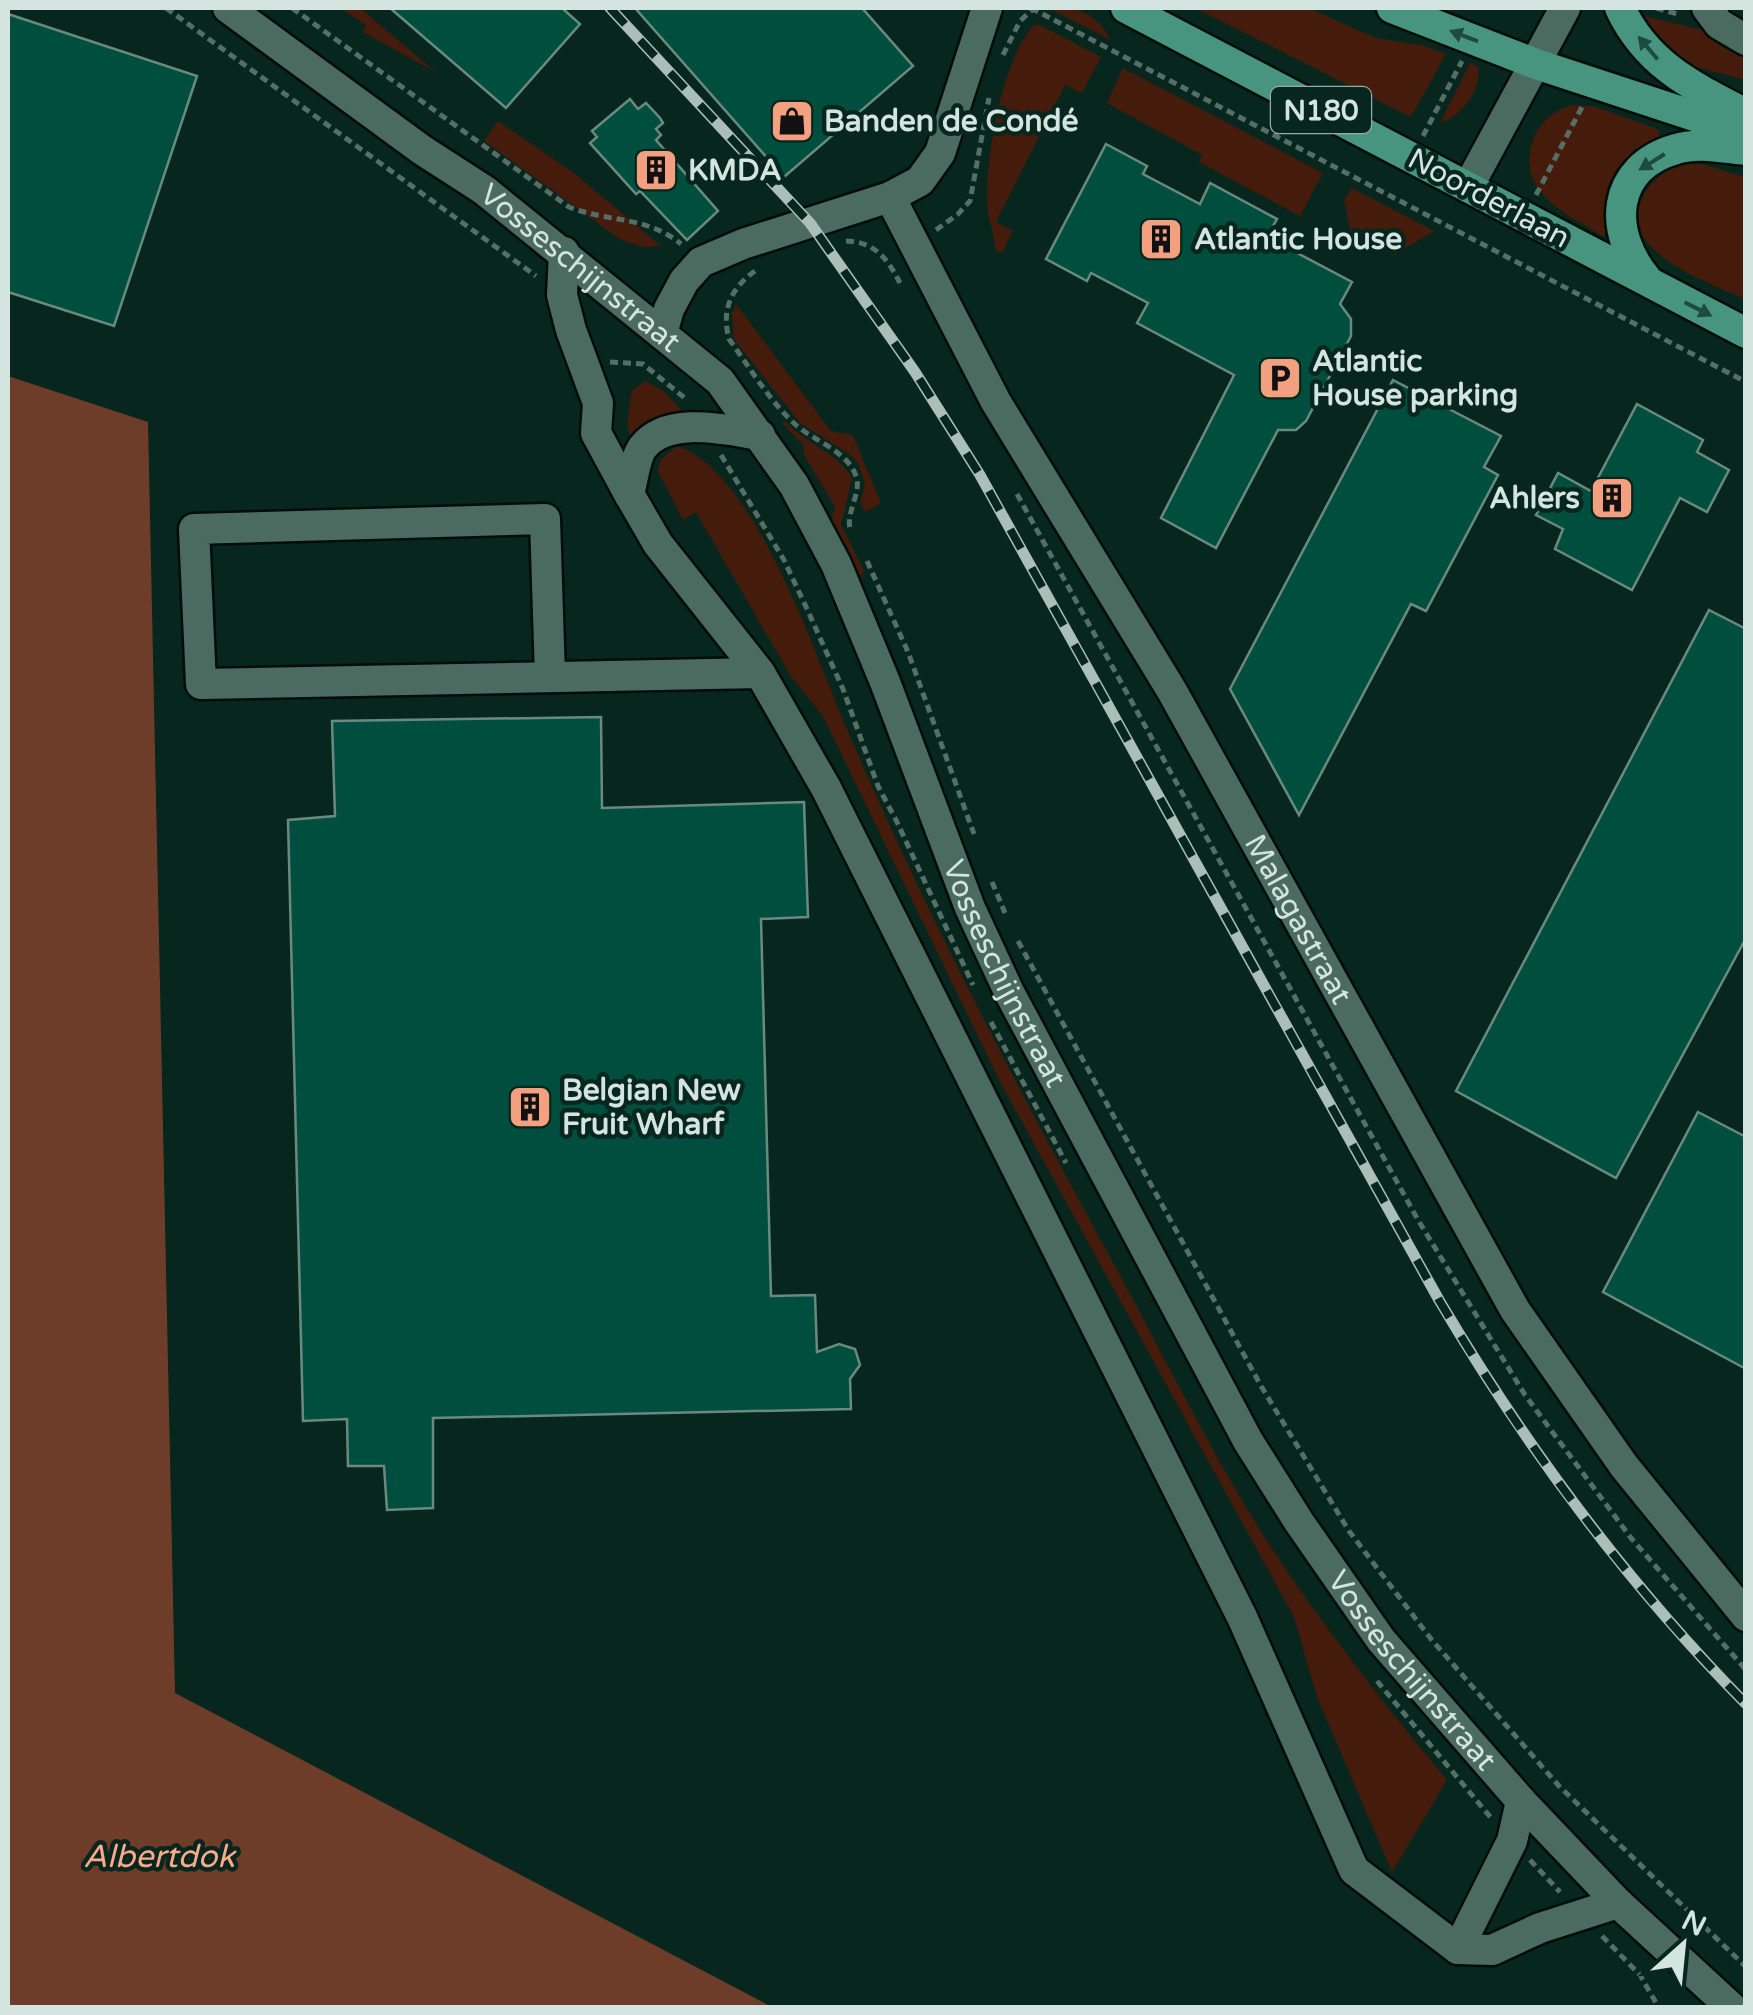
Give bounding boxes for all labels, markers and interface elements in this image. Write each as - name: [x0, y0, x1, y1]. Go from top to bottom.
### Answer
- one-way arrow: [1449, 27, 1479, 43]
- one-way arrow: [1637, 36, 1659, 61]
- road number: N180: [1271, 87, 1371, 133]
- shop icon: Banden de Condé: [769, 98, 815, 144]
- place label: Banden de Condé: [824, 103, 1078, 140]
- street label: Noorderlaan: [1401, 140, 1576, 257]
- building icon: KMDA: [633, 147, 679, 193]
- place label: KMDA: [688, 152, 782, 189]
- one-way arrow: [1639, 152, 1666, 170]
- street label: Vosseschijnstraat: [472, 176, 688, 360]
- building icon: Atlantic House: [1138, 216, 1184, 262]
- place label: Atlantic House: [1194, 221, 1402, 258]
- one-way arrow: [1684, 300, 1713, 317]
- place label: Atlantic House parking: [1312, 343, 1518, 414]
- parking icon: Atlantic House parking: [1257, 355, 1303, 401]
- building icon: Ahlers: [1589, 475, 1635, 521]
- place label: Ahlers: [1489, 480, 1580, 517]
- street label: Malagastraat: [1236, 828, 1360, 1011]
- street label: Vosseschijnstraat: [935, 855, 1074, 1094]
- place label: Belgian New Fruit Wharf: [562, 1072, 741, 1143]
- building icon: Belgian New Fruit Wharf: [507, 1084, 553, 1130]
- street label: Vosseschijnstraat: [1319, 1564, 1504, 1778]
- water label: Albertdok: [83, 1838, 237, 1876]
- north arrow: [1633, 1895, 1733, 1995]
- text: N: [1676, 1903, 1712, 1944]

